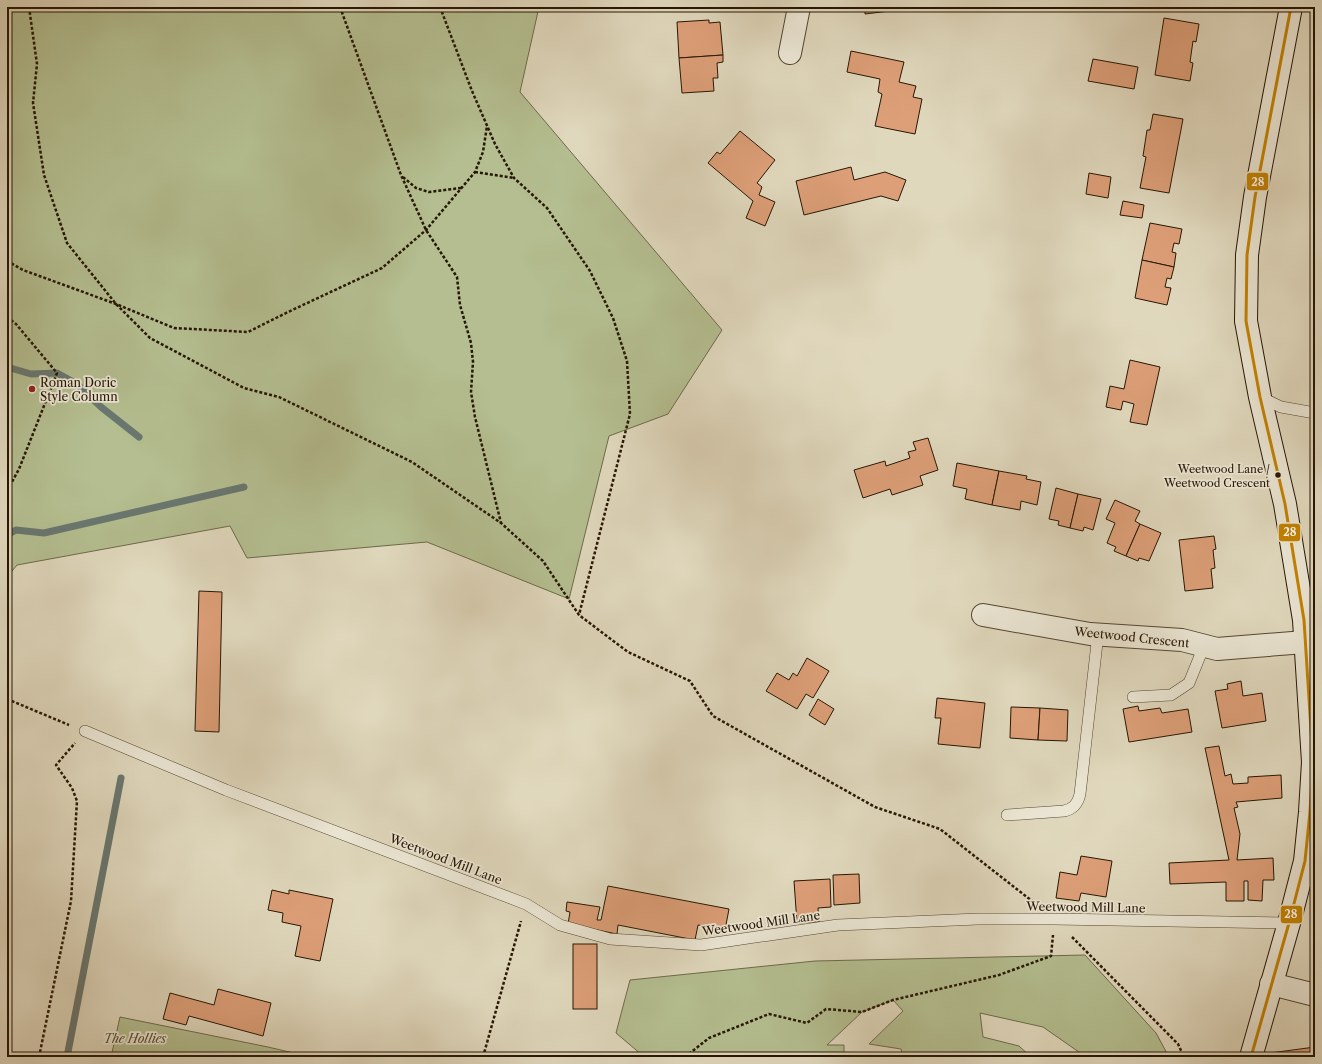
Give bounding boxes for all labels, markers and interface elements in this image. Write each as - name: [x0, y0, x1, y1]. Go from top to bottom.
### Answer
- line badge: 28: [1246, 172, 1269, 191]
- text: 28: [1251, 175, 1265, 189]
- place label: Roman Doric Style Column: [40, 375, 118, 404]
- marker: Roman Doric Style Column: [27, 384, 37, 394]
- place label: Weetwood Lane / Weetwood Crescent: [1163, 462, 1270, 490]
- marker: Weetwood Lane / Weetwood Crescent: [1273, 470, 1283, 480]
- line badge: 28: [1278, 523, 1301, 542]
- text: 28: [1283, 525, 1297, 539]
- street label: Weetwood Crescent: [1073, 623, 1191, 651]
- street label: Weetwood Mill Lane: [387, 830, 505, 887]
- street label: Weetwood Mill Lane: [1025, 898, 1146, 916]
- line badge: 28: [1280, 905, 1303, 924]
- street label: Weetwood Mill Lane: [700, 907, 821, 939]
- text: 28: [1284, 907, 1298, 921]
- park label: The Hollies: [104, 1031, 167, 1046]

